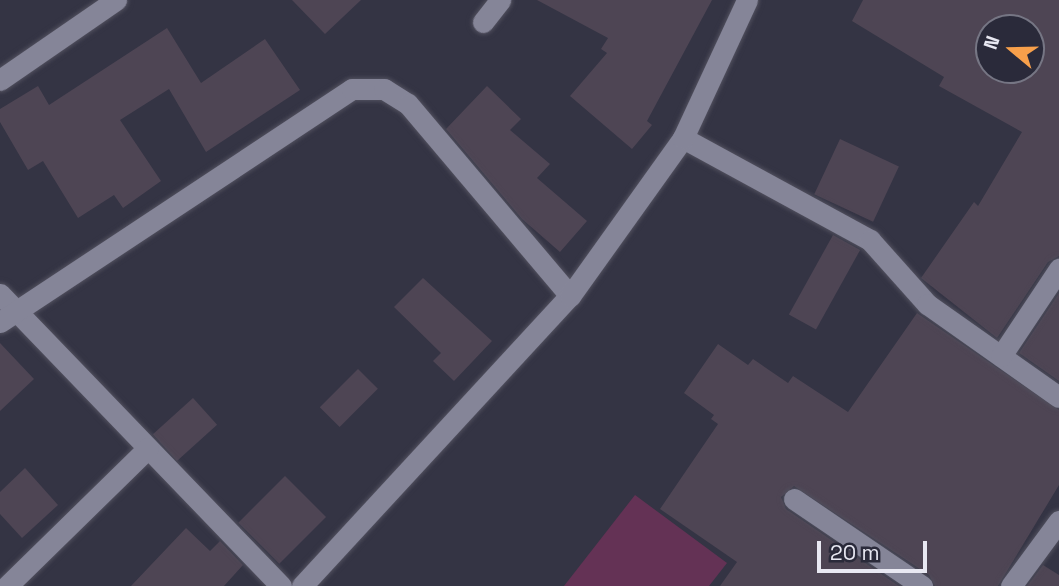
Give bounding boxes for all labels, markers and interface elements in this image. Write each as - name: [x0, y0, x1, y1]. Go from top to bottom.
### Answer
- north arrow: [975, 14, 1045, 84]
- text: N: [978, 33, 1005, 53]
- scale bar: [821, 526, 931, 570]
- text: 20 m: [830, 539, 880, 566]

